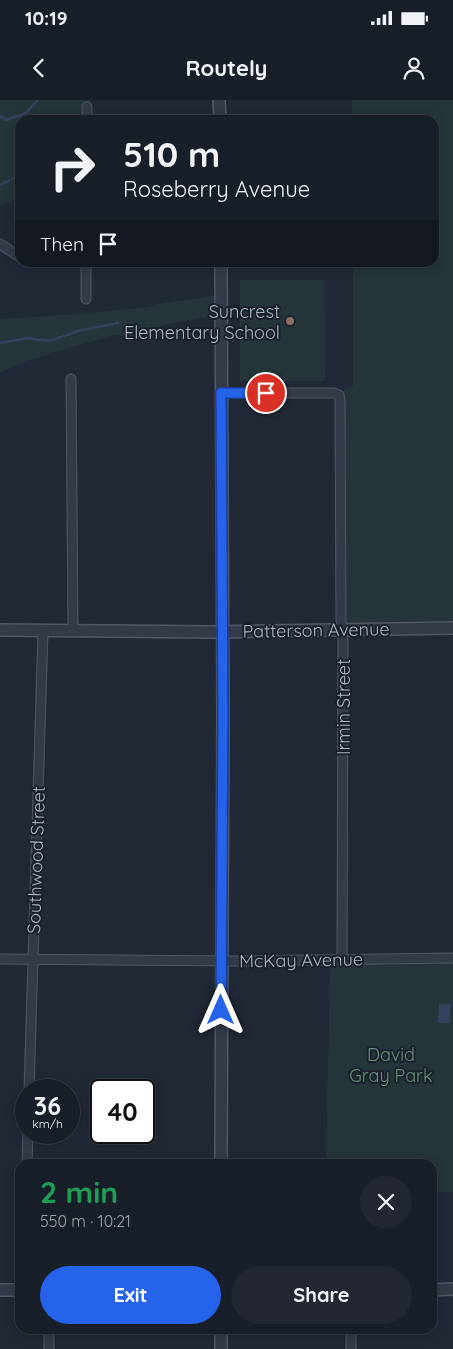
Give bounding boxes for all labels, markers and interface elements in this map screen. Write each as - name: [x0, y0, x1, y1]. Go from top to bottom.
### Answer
- text: 10:19: [25, 6, 67, 30]
- icon: back: [25, 54, 53, 82]
- text: Routely: [185, 54, 268, 82]
- icon: person: [400, 54, 428, 82]
- text: 510 m: [123, 132, 220, 176]
- icon: right: [40, 135, 105, 200]
- text: Roseberry Avenue: [123, 175, 310, 203]
- icon: arrive: [94, 230, 122, 258]
- text: Then: [40, 232, 84, 256]
- place label: Suncrest Elementary School: [124, 300, 280, 344]
- marker: Suncrest Elementary School: [284, 315, 296, 327]
- pin: [245, 372, 287, 414]
- icon: arrive: [252, 379, 280, 407]
- street label: Patterson Avenue: [242, 617, 390, 643]
- street label: Irmin Street: [332, 659, 355, 755]
- street label: Southwood Street: [22, 786, 50, 934]
- street label: McKay Avenue: [239, 947, 363, 973]
- position arrow: [194, 983, 246, 1035]
- park label: David Gray Park: [349, 1043, 433, 1087]
- speed limit sign: 40: [90, 1079, 155, 1144]
- text: 36: [34, 1090, 61, 1121]
- text: km/h: [32, 1116, 63, 1131]
- text: 2 min: [40, 1173, 118, 1211]
- button: close: [360, 1176, 412, 1228]
- text: 550 m · 10:21: [40, 1211, 131, 1231]
- button: Exit: [40, 1266, 221, 1324]
- button: Share: [231, 1266, 412, 1324]

